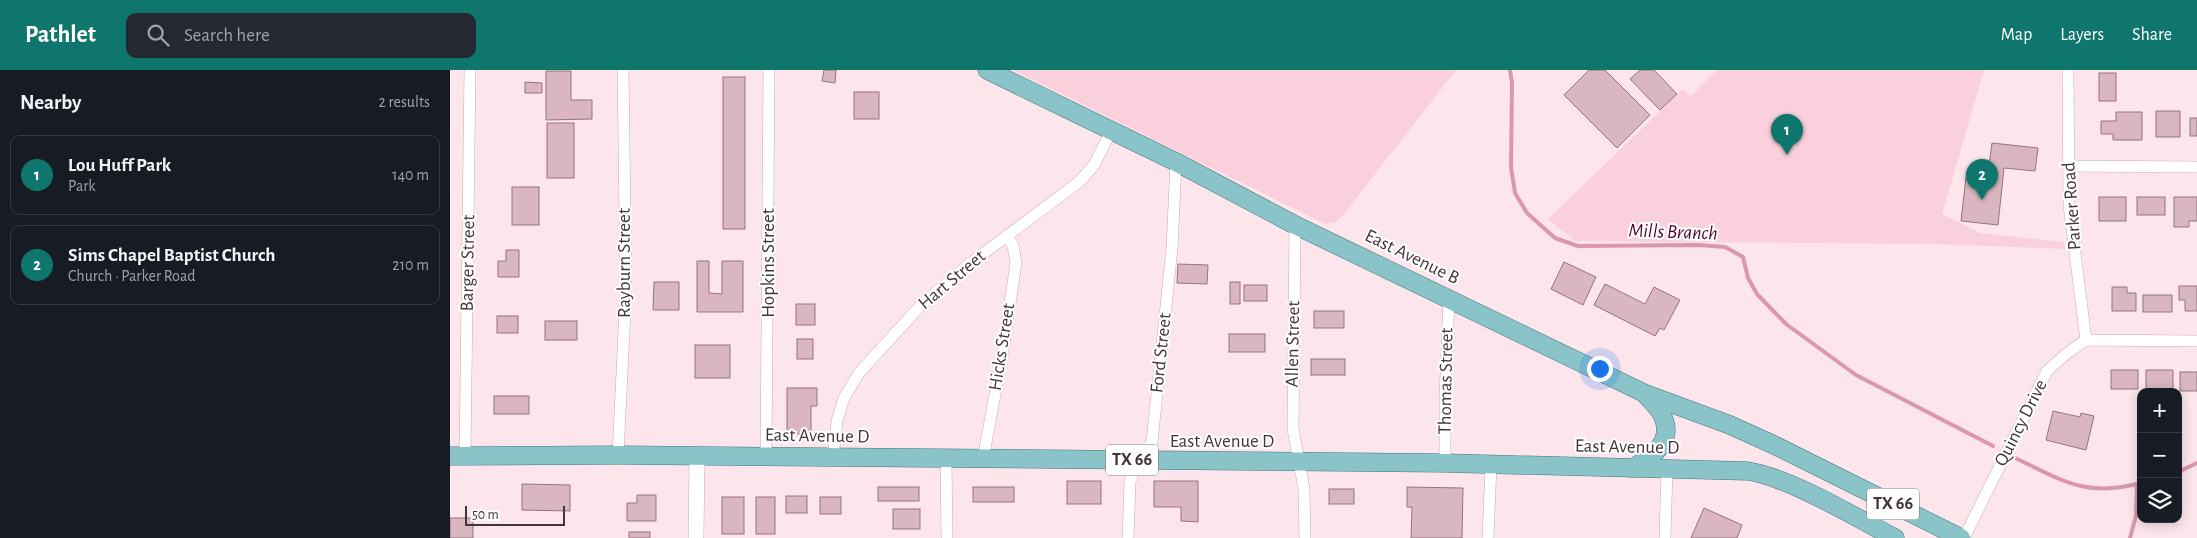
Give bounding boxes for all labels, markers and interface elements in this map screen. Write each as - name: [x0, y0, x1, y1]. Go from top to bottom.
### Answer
- search box: [126, 13, 476, 58]
- icon: search: [144, 21, 172, 49]
- text: Pathlet: [25, 23, 96, 47]
- text: Search here: [184, 26, 270, 45]
- text: Map: [2001, 26, 2032, 44]
- text: Layers: [2060, 26, 2104, 44]
- text: Share: [2132, 26, 2172, 44]
- text: Nearby: [20, 92, 81, 113]
- text: 2 results: [378, 94, 430, 110]
- pin: 1: [1771, 114, 1803, 155]
- text: Lou Huff Park: [68, 156, 171, 175]
- pin: 2: [1966, 159, 1998, 200]
- street label: Parker Road: [2059, 161, 2085, 251]
- text: 1: [34, 167, 40, 183]
- text: 140 m: [392, 167, 429, 183]
- text: Park: [68, 178, 96, 194]
- street label: Rayburn Street: [615, 208, 634, 318]
- street label: Hopkins Street: [759, 208, 778, 318]
- street label: Barger Street: [458, 214, 478, 312]
- water label: Mills Branch: [1628, 220, 1718, 244]
- street label: East Avenue B: [1362, 226, 1462, 288]
- text: Sims Chapel Baptist Church: [68, 246, 275, 265]
- street label: Hart Street: [915, 247, 989, 313]
- text: 2: [33, 257, 41, 273]
- text: 210 m: [392, 257, 429, 273]
- text: Church · Parker Road: [68, 268, 196, 284]
- street label: Allen Street: [1283, 300, 1303, 388]
- street label: Hicks Street: [986, 302, 1018, 392]
- street label: Ford Street: [1147, 312, 1175, 394]
- street label: Thomas Street: [1436, 327, 1456, 435]
- your location: [1587, 356, 1613, 382]
- street label: Quincy Drive: [1991, 377, 2051, 469]
- map controls: [2137, 388, 2182, 523]
- button: +: [2137, 388, 2182, 433]
- street label: East Avenue D: [765, 426, 869, 446]
- street label: East Avenue D: [1170, 432, 1274, 451]
- button: −: [2137, 433, 2182, 478]
- street label: East Avenue D: [1575, 437, 1679, 457]
- road number: TX 66: [1106, 444, 1158, 476]
- button: layers: [2137, 478, 2182, 523]
- road number: TX 66: [1867, 488, 1919, 519]
- scale bar: [465, 503, 565, 526]
- text: 50 m: [472, 508, 499, 522]

